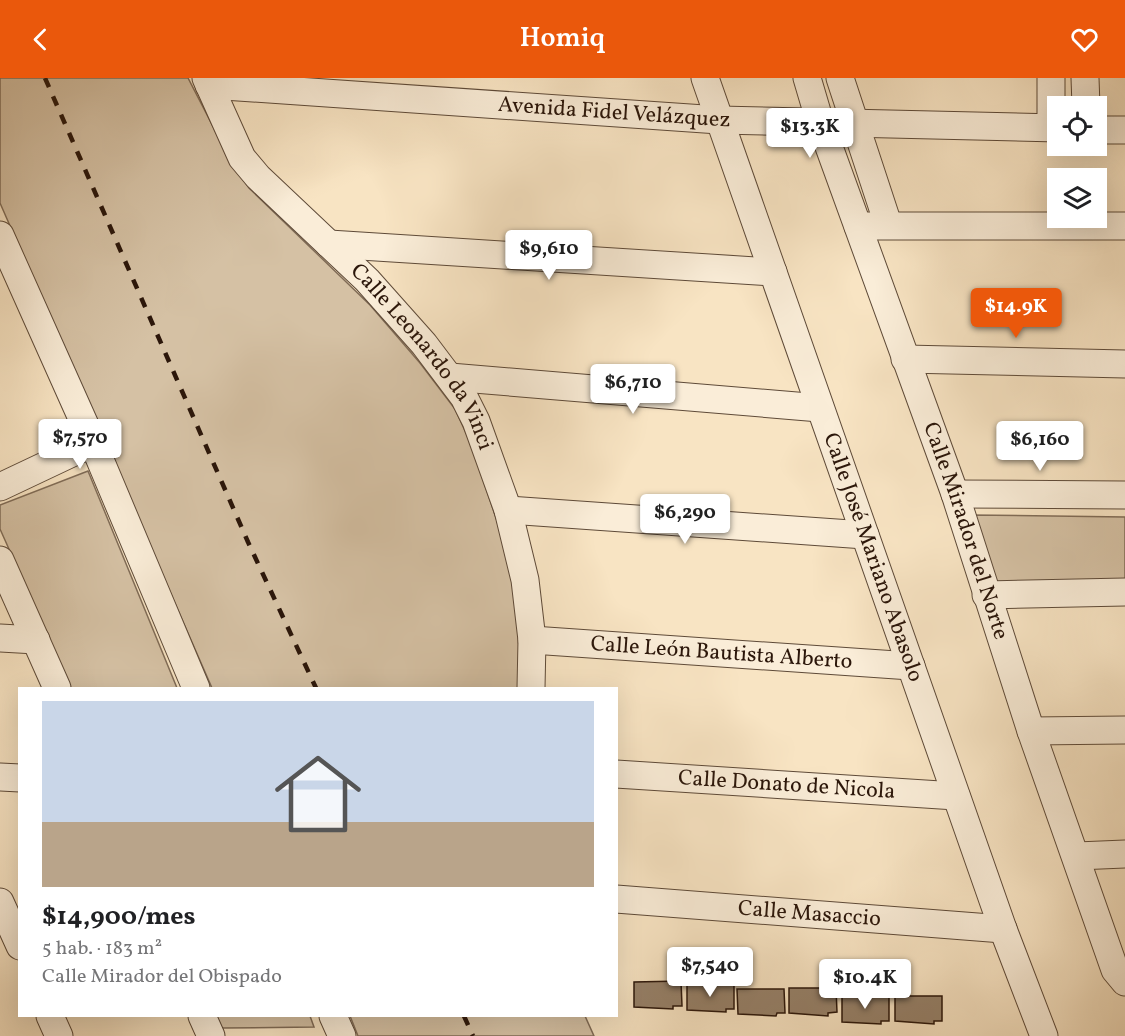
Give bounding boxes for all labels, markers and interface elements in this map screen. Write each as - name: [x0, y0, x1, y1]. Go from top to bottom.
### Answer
- text: Homiq: [520, 20, 605, 58]
- icon: back: [24, 23, 57, 56]
- icon: heart: [1068, 23, 1101, 56]
- street label: Avenida Fidel Velázquez: [497, 89, 731, 136]
- map controls: [1047, 96, 1107, 228]
- button: locate: [1047, 96, 1107, 156]
- pin: $13.3K: [761, 108, 859, 159]
- text: $13.3K: [780, 113, 840, 141]
- button: layers: [1047, 168, 1107, 228]
- pin: $9,610: [500, 230, 598, 281]
- text: $9,610: [519, 235, 579, 263]
- street label: Calle Leonardo da Vinci: [343, 256, 501, 455]
- pin: $14.9K: [967, 288, 1065, 339]
- text: $14.9K: [985, 293, 1047, 321]
- pin: $6,710: [584, 364, 682, 415]
- text: $6,710: [604, 369, 662, 397]
- street label: Calle Mirador del Norte: [915, 418, 1016, 644]
- pin: $7,570: [31, 419, 129, 470]
- pin: $6,160: [991, 421, 1089, 472]
- text: $7,570: [52, 424, 108, 452]
- text: $6,160: [1010, 426, 1070, 454]
- street label: Calle José Mariano Abasolo: [815, 429, 931, 686]
- pin: $6,290: [636, 494, 734, 545]
- text: $6,290: [654, 499, 716, 527]
- street label: Calle León Bautista Alberto: [590, 629, 854, 677]
- icon: home: [264, 740, 372, 848]
- street label: Calle Donato de Nicola: [677, 763, 896, 808]
- street label: Calle Masaccio: [737, 893, 882, 935]
- text: $14,900/mes: [42, 899, 196, 935]
- text: 5 hab. · 183 m²: [42, 935, 162, 963]
- pin: $7,540: [661, 947, 759, 998]
- text: $7,540: [681, 952, 739, 980]
- pin: $10.4K: [816, 959, 914, 1010]
- text: Calle Mirador del Obispado: [42, 963, 282, 991]
- text: $10.4K: [833, 964, 897, 992]

